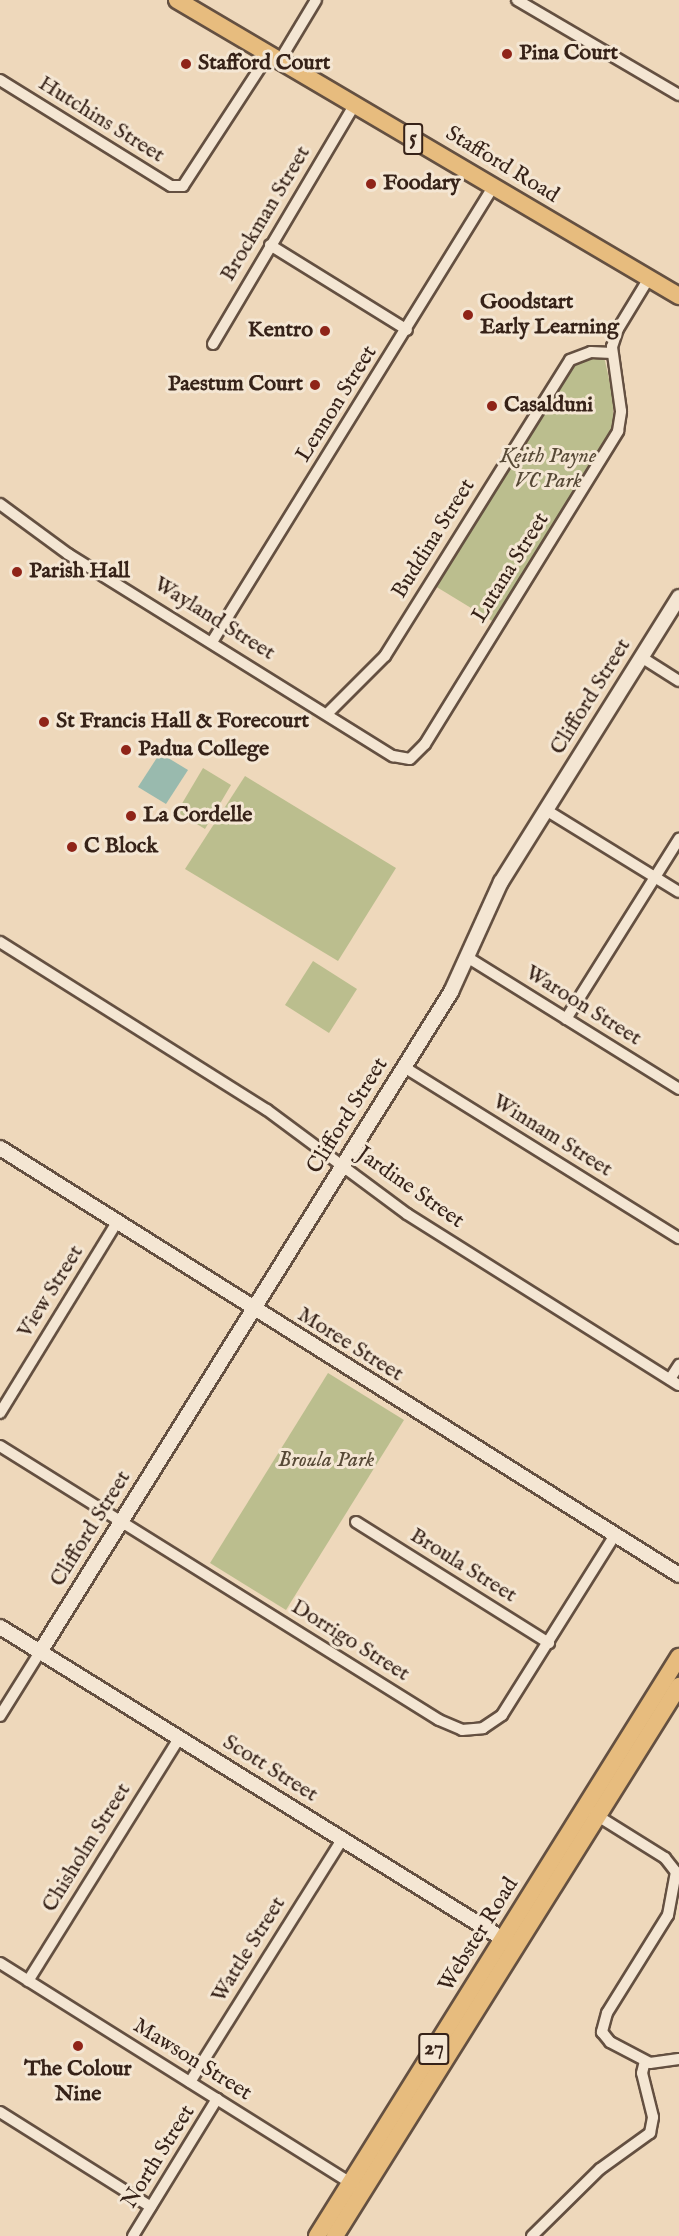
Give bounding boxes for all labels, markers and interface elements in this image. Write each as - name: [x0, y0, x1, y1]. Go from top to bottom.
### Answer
- place label: Pina Court: [519, 41, 618, 67]
- marker: Pina Court: [500, 47, 514, 61]
- place label: Stafford Court: [198, 51, 330, 77]
- marker: Stafford Court: [179, 57, 193, 71]
- street label: Hutchins Street: [33, 71, 169, 169]
- road number: 5: [402, 121, 424, 157]
- street label: Stafford Road: [441, 121, 563, 209]
- street label: Brockman Street: [215, 141, 317, 287]
- place label: Foodary: [383, 171, 461, 197]
- marker: Foodary: [364, 177, 378, 191]
- place label: Goodstart Early Learning: [480, 289, 619, 340]
- marker: Goodstart Early Learning: [461, 308, 475, 322]
- place label: Kentro: [248, 318, 313, 344]
- marker: Kentro: [318, 324, 332, 338]
- street label: Lennon Street: [291, 341, 383, 467]
- place label: Paestum Court: [168, 372, 303, 398]
- marker: Paestum Court: [308, 378, 322, 392]
- place label: Casalduni: [504, 393, 593, 419]
- marker: Casalduni: [485, 399, 499, 413]
- park label: Keith Payne VC Park: [500, 443, 596, 494]
- street label: Buddina Street: [387, 474, 481, 604]
- street label: Lutana Street: [467, 508, 555, 628]
- place label: Parish Hall: [29, 559, 130, 585]
- marker: Parish Hall: [10, 565, 24, 579]
- street label: Wayland Street: [149, 571, 279, 667]
- street label: Clifford Street: [545, 634, 637, 760]
- place label: St Francis Hall & Forecourt: [56, 709, 309, 735]
- marker: St Francis Hall & Forecourt: [37, 715, 51, 729]
- place label: Padua College: [138, 737, 269, 763]
- marker: Padua College: [119, 743, 133, 757]
- place label: La Cordelle: [143, 803, 252, 829]
- marker: La Cordelle: [124, 809, 138, 823]
- place label: C Block: [84, 834, 158, 860]
- marker: C Block: [65, 840, 79, 854]
- street label: Waroon Street: [520, 960, 646, 1052]
- street label: Clifford Street: [302, 1053, 394, 1179]
- street label: Winnam Street: [487, 1089, 617, 1183]
- street label: Jardine Street: [351, 1141, 469, 1235]
- street label: View Street: [12, 1241, 90, 1343]
- street label: Moree Street: [292, 1302, 408, 1388]
- park label: Broula Park: [278, 1448, 374, 1474]
- street label: Clifford Street: [45, 1466, 137, 1592]
- street label: Broula Street: [405, 1523, 521, 1609]
- street label: Dorrigo Street: [286, 1594, 414, 1688]
- street label: Scott Street: [218, 1729, 322, 1809]
- street label: Chisholm Street: [37, 1779, 137, 1917]
- street label: Webster Road: [433, 1873, 525, 1997]
- street label: Wattle Street: [206, 1892, 292, 2008]
- street label: Mawson Street: [128, 2013, 256, 2107]
- road number: 27: [418, 2031, 450, 2067]
- marker: The Colour Nine: [71, 2039, 85, 2053]
- place label: The Colour Nine: [24, 2056, 132, 2108]
- street label: North Street: [117, 2100, 201, 2214]

